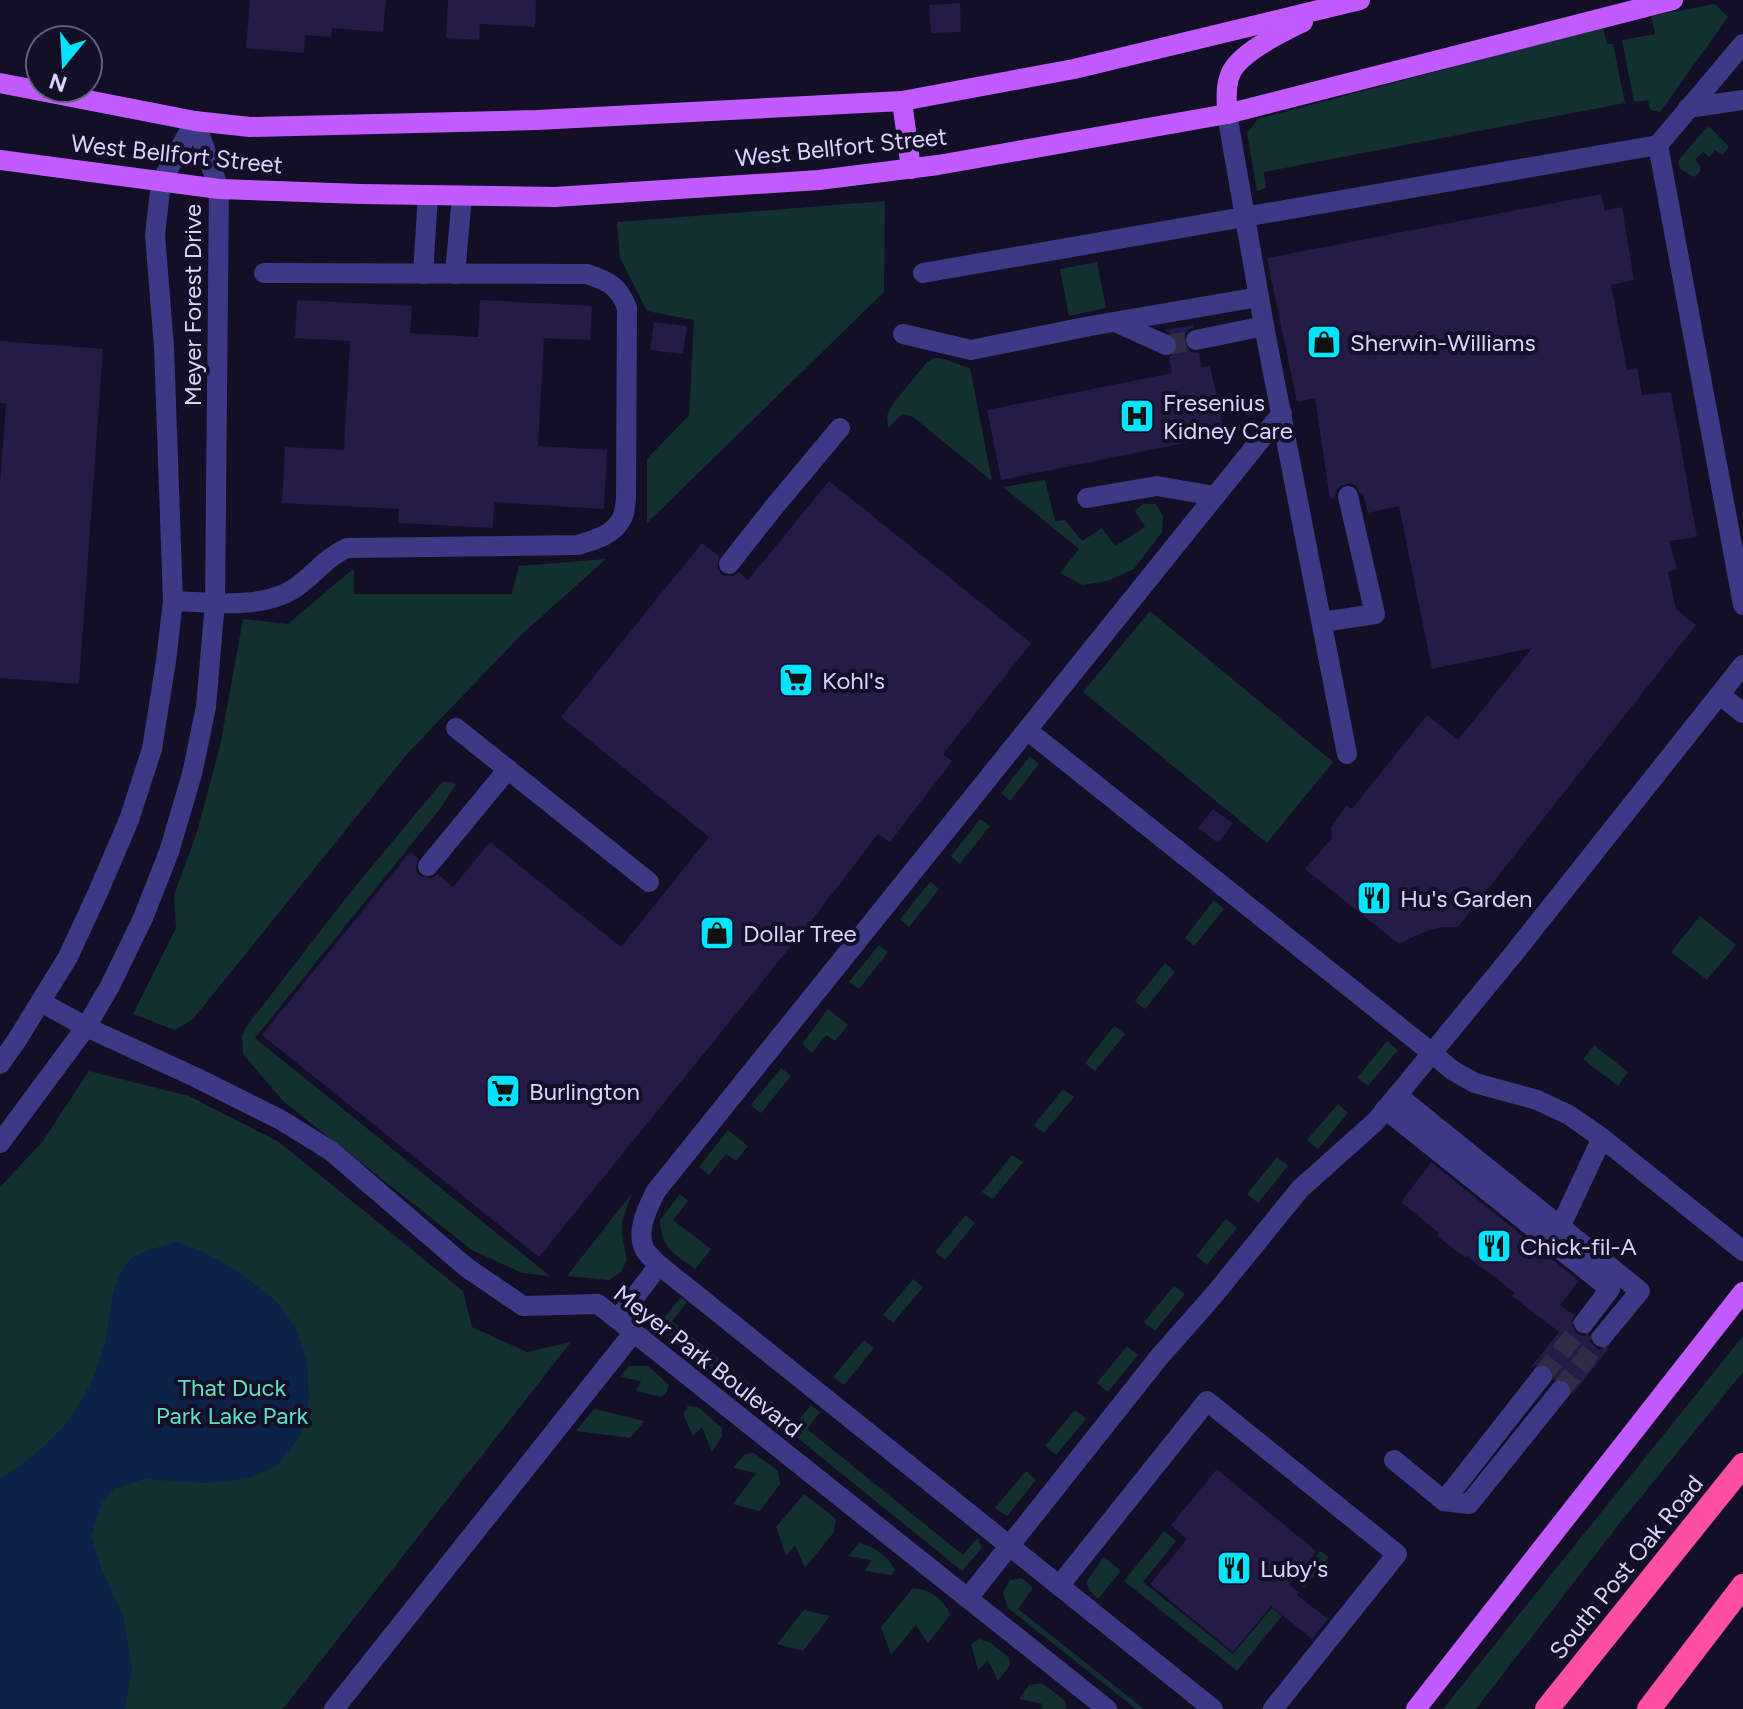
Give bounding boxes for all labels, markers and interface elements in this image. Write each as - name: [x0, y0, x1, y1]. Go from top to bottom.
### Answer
- north arrow: [24, 24, 104, 104]
- text: N: [46, 67, 70, 98]
- street label: West Bellfort Street: [734, 121, 948, 173]
- street label: West Bellfort Street: [70, 128, 284, 180]
- street label: Meyer Forest Drive: [178, 204, 207, 406]
- shop icon: Sherwin-Williams: [1305, 323, 1343, 361]
- place label: Sherwin-Williams: [1350, 328, 1536, 357]
- place label: Fresenius Kidney Care: [1163, 388, 1293, 445]
- hospital icon: Fresenius Kidney Care: [1118, 397, 1156, 435]
- supermarket icon: Kohl's: [777, 661, 815, 699]
- place label: Kohl's: [822, 666, 885, 695]
- restaurant icon: Hu's Garden: [1355, 879, 1393, 917]
- place label: Hu's Garden: [1400, 884, 1532, 913]
- shop icon: Dollar Tree: [698, 914, 736, 952]
- place label: Dollar Tree: [743, 919, 857, 948]
- supermarket icon: Burlington: [484, 1072, 522, 1110]
- place label: Burlington: [529, 1077, 640, 1106]
- restaurant icon: Chick-fil-A: [1475, 1227, 1513, 1265]
- place label: Chick-fil-A: [1520, 1232, 1638, 1261]
- street label: Meyer Park Boulevard: [608, 1279, 808, 1443]
- park label: That Duck Park Lake Park: [156, 1373, 309, 1430]
- street label: South Post Oak Road: [1543, 1469, 1709, 1665]
- restaurant icon: Luby's: [1215, 1549, 1253, 1587]
- place label: Luby's: [1260, 1554, 1328, 1583]

